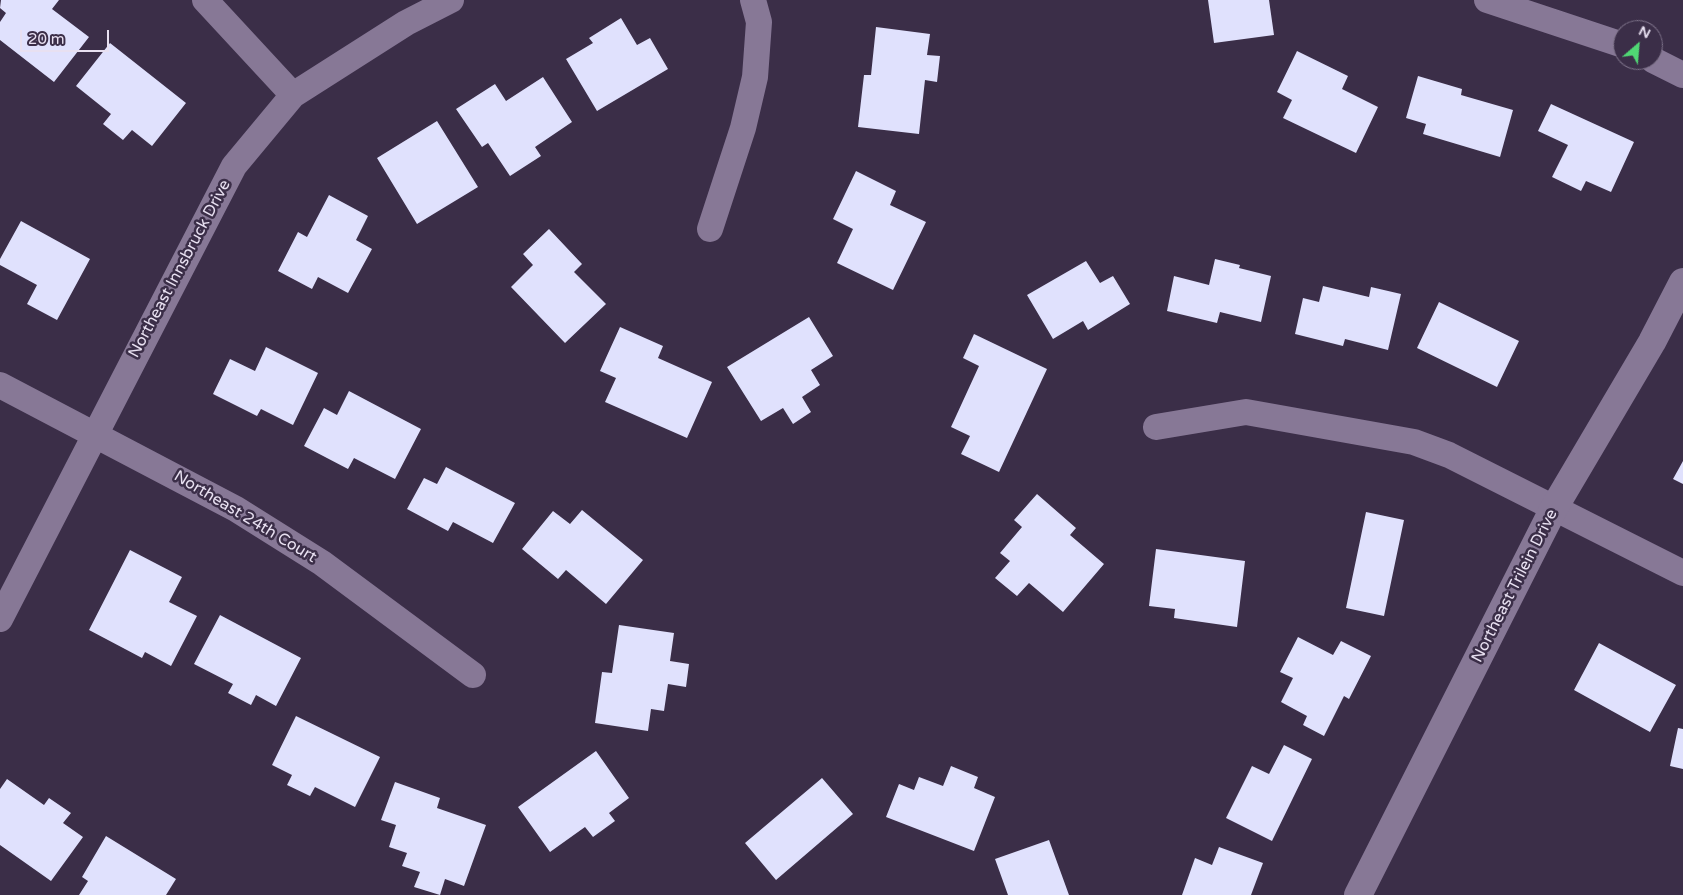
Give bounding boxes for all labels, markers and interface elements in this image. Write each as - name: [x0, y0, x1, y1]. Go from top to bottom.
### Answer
- scale bar: [22, 20, 111, 52]
- north arrow: [1613, 20, 1663, 70]
- text: N: [1636, 22, 1653, 42]
- text: 20 m: [28, 30, 65, 48]
- street label: Northeast Innsbruck Drive: [125, 177, 235, 361]
- street label: Northeast 24th Court: [170, 467, 320, 567]
- street label: Northeast Trilein Drive: [1468, 506, 1562, 666]

